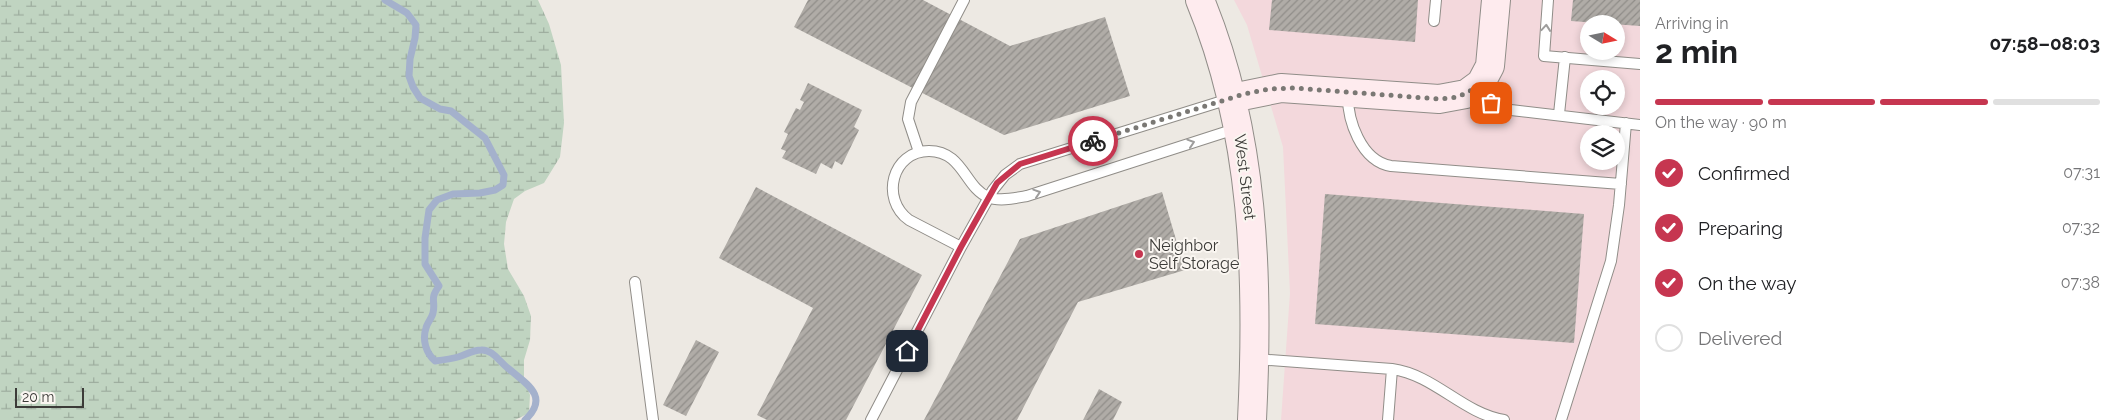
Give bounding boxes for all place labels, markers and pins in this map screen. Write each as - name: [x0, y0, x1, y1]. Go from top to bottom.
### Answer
- pin: [1470, 82, 1512, 124]
- place label: Neighbor Self Storage: [1149, 236, 1239, 273]
- marker: Neighbor Self Storage: [1133, 248, 1145, 260]
- pin: [886, 330, 928, 372]

